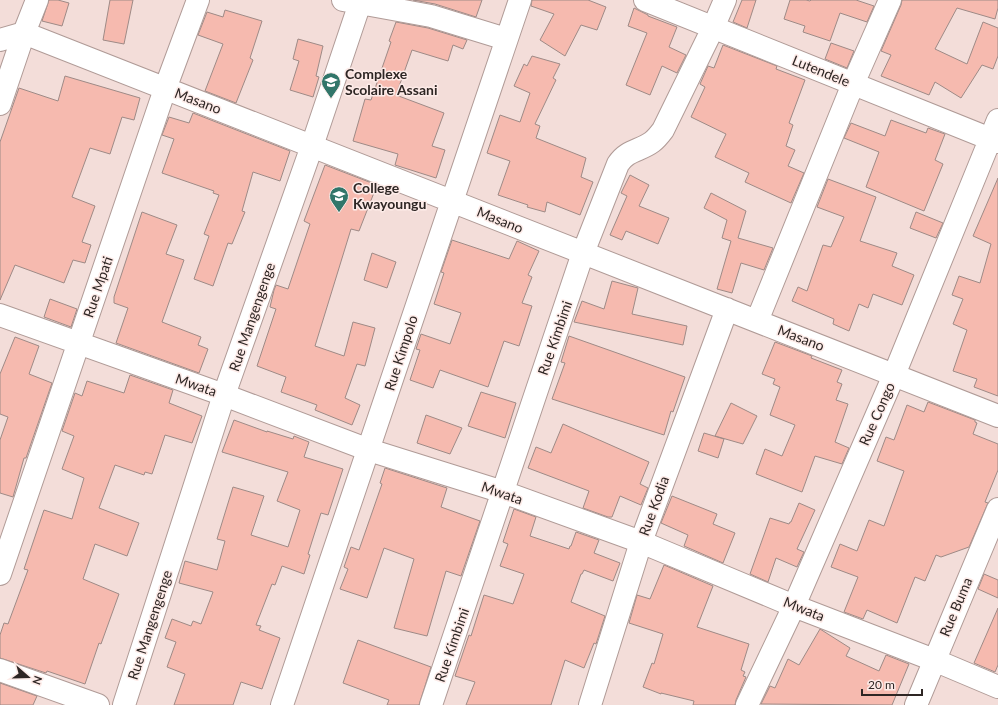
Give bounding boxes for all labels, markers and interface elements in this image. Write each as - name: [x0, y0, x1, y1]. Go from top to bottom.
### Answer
- street label: Lutendele: [790, 51, 853, 90]
- place label: Complexe Scolaire Assani: [345, 65, 437, 98]
- school or university icon: Complexe Scolaire Assani: [320, 71, 342, 99]
- street label: Masano: [172, 84, 224, 117]
- place label: College Kwayoungu: [353, 179, 426, 212]
- school or university icon: College Kwayoungu: [328, 185, 350, 213]
- street label: Masano: [475, 203, 526, 237]
- street label: Rue Mpati: [79, 254, 116, 320]
- street label: Rue Mangengenge: [225, 260, 278, 374]
- street label: Rue Kimbimi: [534, 298, 575, 377]
- street label: Rue Kimpolo: [380, 313, 421, 393]
- street label: Masano: [775, 321, 827, 354]
- street label: Mwata: [173, 370, 219, 400]
- street label: Rue Congo: [855, 380, 898, 448]
- street label: Rue Kodia: [635, 474, 672, 538]
- street label: Mwata: [479, 478, 525, 508]
- street label: Rue Mangengenge: [124, 568, 175, 682]
- street label: Rue Buma: [936, 575, 976, 639]
- street label: Mwata: [781, 593, 827, 624]
- street label: Rue Kimbimi: [431, 605, 472, 684]
- north arrow: [8, 657, 48, 697]
- scale bar: [862, 671, 922, 697]
- text: N: [30, 674, 45, 687]
- text: 20 m: [868, 677, 895, 692]

